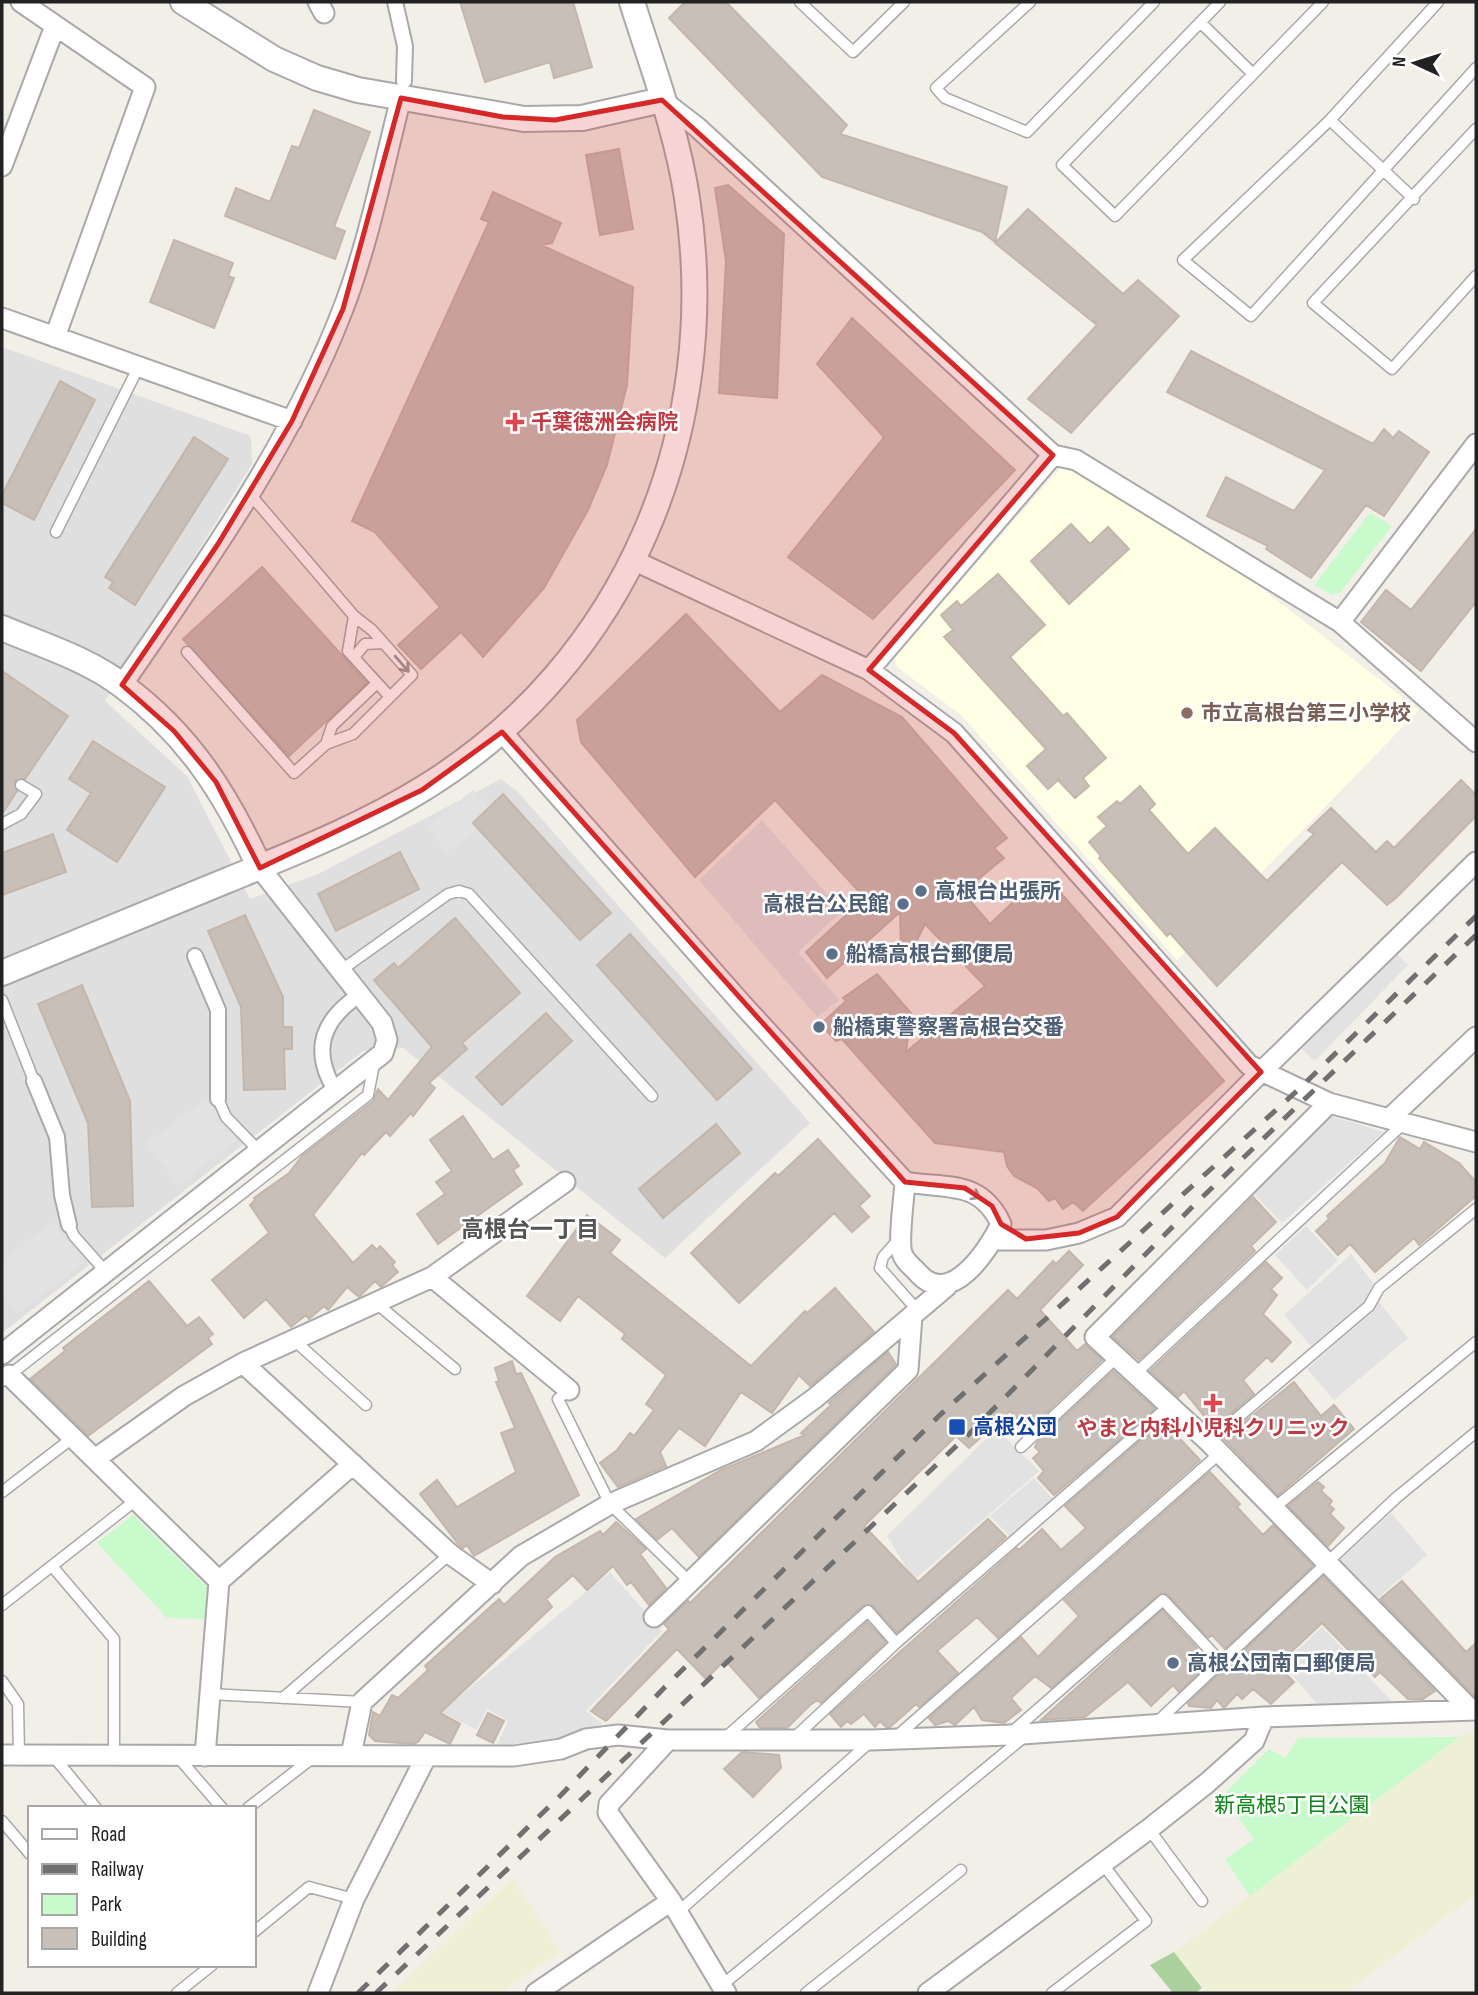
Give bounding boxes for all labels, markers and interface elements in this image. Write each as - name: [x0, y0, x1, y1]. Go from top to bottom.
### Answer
- north arrow: [1380, 28, 1450, 98]
- text: N: [1388, 56, 1411, 68]
- place label: 千葉徳洲会病院: [531, 410, 678, 435]
- marker: 千葉徳洲会病院: [505, 412, 525, 432]
- one-way arrow: [394, 655, 410, 673]
- place label: 市立高根台第三小学校: [1201, 701, 1411, 726]
- marker: 市立高根台第三小学校: [1179, 705, 1195, 721]
- place label: 高根台出張所: [935, 879, 1061, 904]
- marker: 高根台出張所: [913, 883, 929, 899]
- place label: 高根台公民館: [763, 892, 889, 917]
- marker: 高根台公民館: [895, 896, 911, 912]
- place label: 船橋高根台郵便局: [846, 942, 1014, 967]
- marker: 船橋高根台郵便局: [824, 946, 840, 962]
- place label: 船橋東警察署高根台交番: [833, 1015, 1064, 1040]
- marker: 船橋東警察署高根台交番: [811, 1019, 827, 1035]
- one-way arrow: [960, 1186, 980, 1200]
- district label: 高根台一丁目: [461, 1216, 599, 1244]
- marker: やまと内科小児科クリニック: [1203, 1393, 1223, 1413]
- place label: 高根公団: [973, 1415, 1057, 1440]
- place label: やまと内科小児科クリニック: [1077, 1416, 1350, 1441]
- marker: 高根公団: [947, 1417, 967, 1437]
- place label: 高根公団南口郵便局: [1187, 1651, 1376, 1676]
- marker: 高根公団南口郵便局: [1165, 1655, 1181, 1671]
- park label: 新高根5丁目公園: [1214, 1793, 1370, 1818]
- legend: [28, 1806, 256, 1967]
- text: Road: [91, 1822, 126, 1847]
- text: Railway: [91, 1857, 144, 1882]
- text: Park: [91, 1892, 122, 1917]
- text: Building: [91, 1927, 147, 1952]

